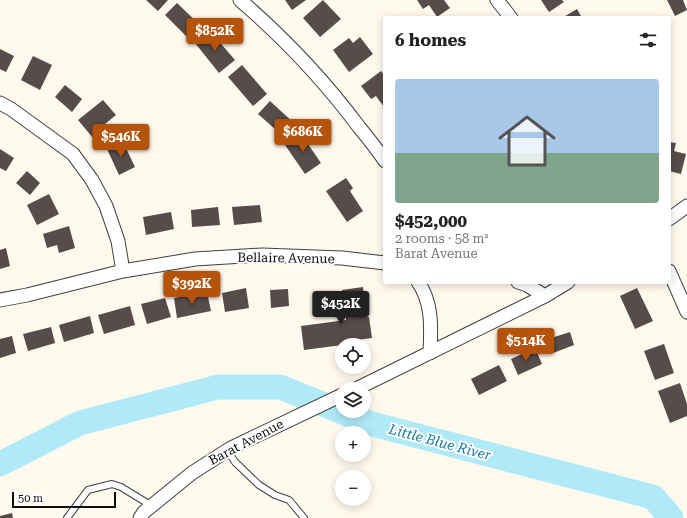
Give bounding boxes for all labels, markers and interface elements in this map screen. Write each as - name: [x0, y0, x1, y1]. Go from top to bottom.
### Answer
- pin: $852K: [187, 18, 243, 52]
- text: $852K: [195, 23, 235, 38]
- icon: filters: [637, 29, 659, 51]
- text: 6 homes: [395, 30, 466, 50]
- icon: home: [491, 105, 563, 177]
- pin: $686K: [275, 119, 331, 153]
- pin: $546K: [93, 124, 149, 158]
- text: $686K: [283, 124, 323, 139]
- text: $546K: [101, 129, 141, 144]
- text: $452,000: [395, 211, 467, 231]
- text: 2 rooms · 58 m²: [395, 231, 489, 246]
- text: Barat Avenue: [395, 246, 478, 261]
- street label: Bellaire Avenue: [237, 250, 335, 266]
- pin: $392K: [164, 271, 220, 305]
- text: $392K: [172, 276, 212, 291]
- pin: $452K: [313, 291, 369, 325]
- text: $452K: [321, 296, 361, 311]
- pin: $514K: [498, 328, 554, 362]
- text: $514K: [506, 333, 546, 348]
- map controls: [335, 338, 371, 506]
- button: locate: [335, 338, 371, 374]
- button: layers: [335, 382, 371, 418]
- street label: Barat Avenue: [206, 416, 286, 468]
- water label: Little Blue River: [386, 420, 493, 463]
- button: +: [335, 426, 371, 462]
- button: −: [335, 470, 371, 506]
- scale bar: [12, 490, 116, 509]
- text: 50 m: [18, 492, 43, 505]

